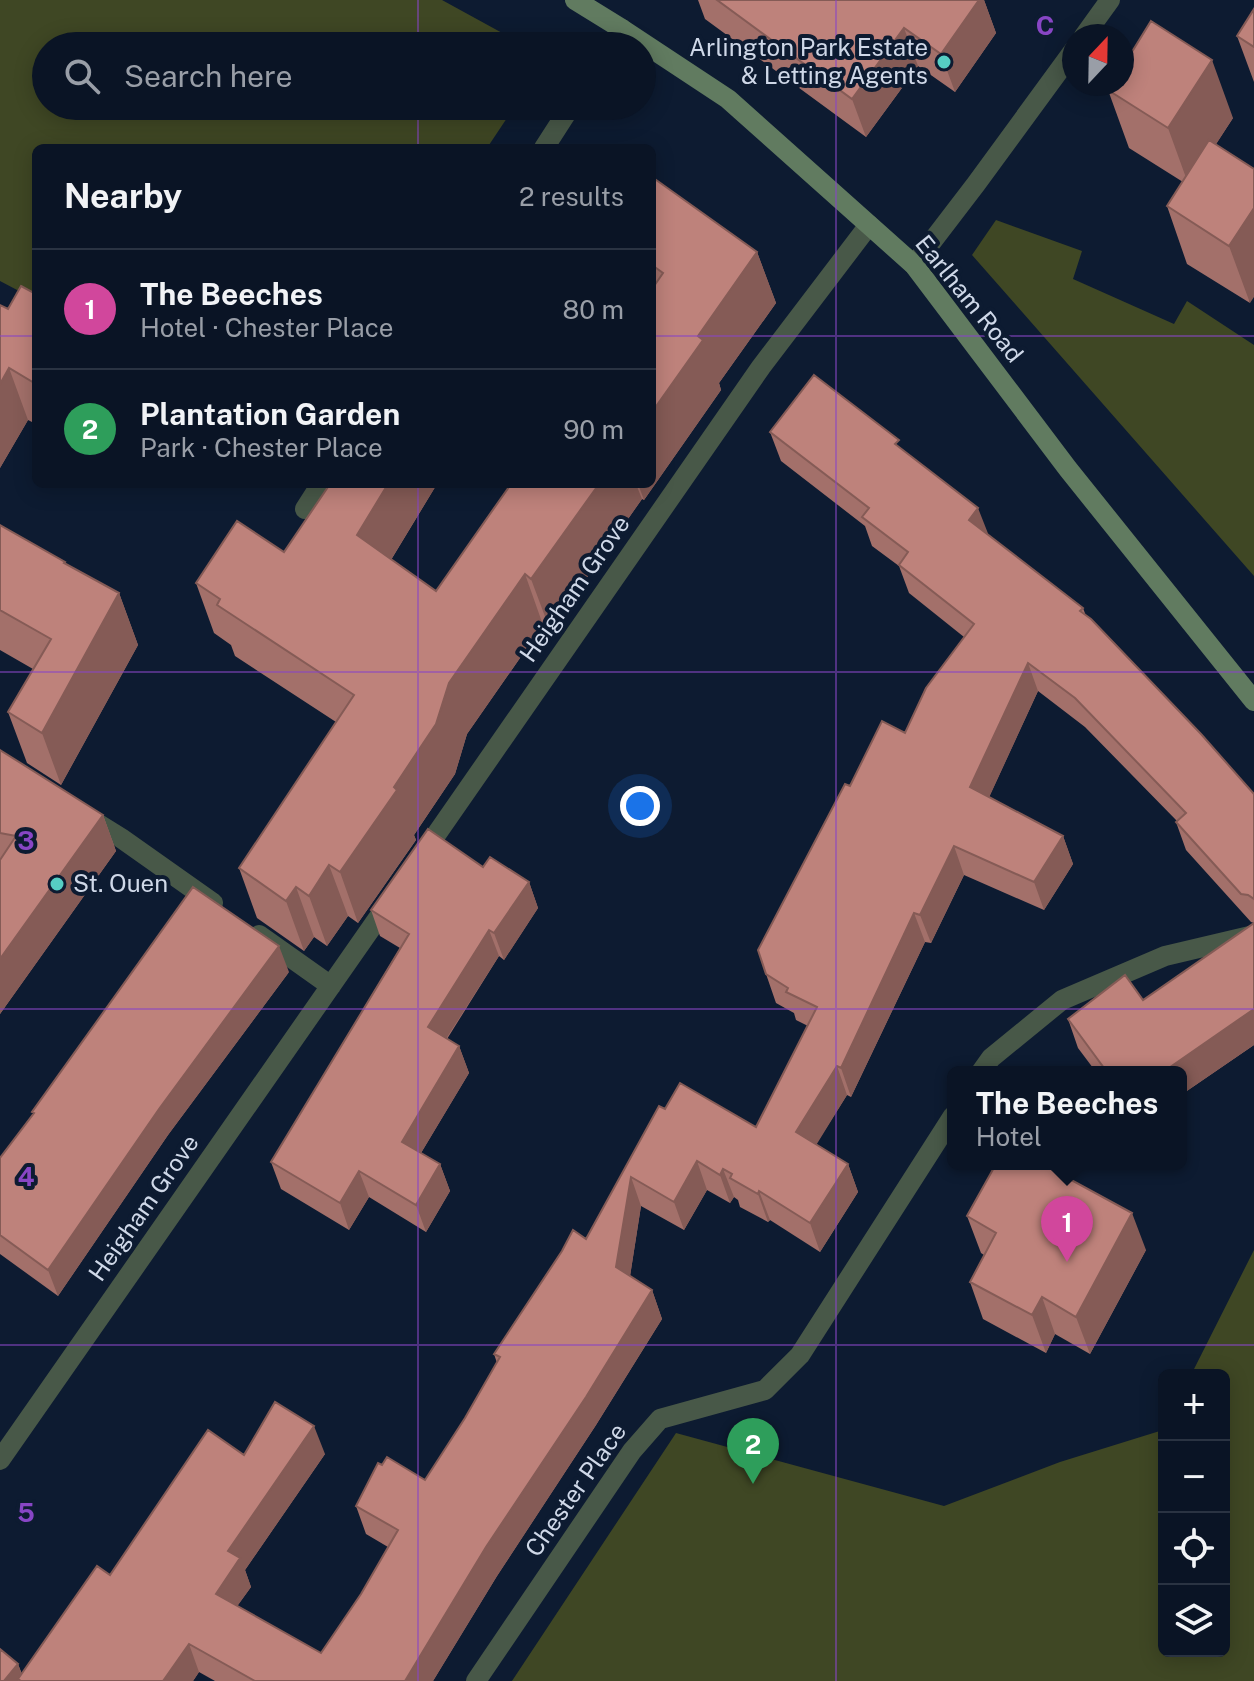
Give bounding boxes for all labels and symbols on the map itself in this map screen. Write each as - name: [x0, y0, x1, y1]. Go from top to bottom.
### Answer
- text: C: [1036, 10, 1054, 41]
- north arrow: [1062, 24, 1134, 96]
- place label: Arlington Park Estate & Letting Agents: [689, 33, 928, 89]
- marker: Arlington Park Estate & Letting Agents: [935, 53, 953, 71]
- street label: Earlham Road: [910, 229, 1029, 367]
- street label: Heigham Grove: [513, 510, 635, 667]
- your location: [620, 786, 660, 826]
- text: 3: [17, 825, 35, 856]
- place label: St. Ouen: [73, 869, 168, 897]
- marker: St. Ouen: [48, 875, 66, 893]
- street label: Heigham Grove: [82, 1129, 204, 1286]
- text: 4: [17, 1161, 35, 1192]
- pin: 1: [1041, 1196, 1093, 1262]
- street label: Chester Place: [519, 1418, 631, 1561]
- pin: 2: [727, 1418, 779, 1484]
- text: 5: [17, 1497, 35, 1528]

